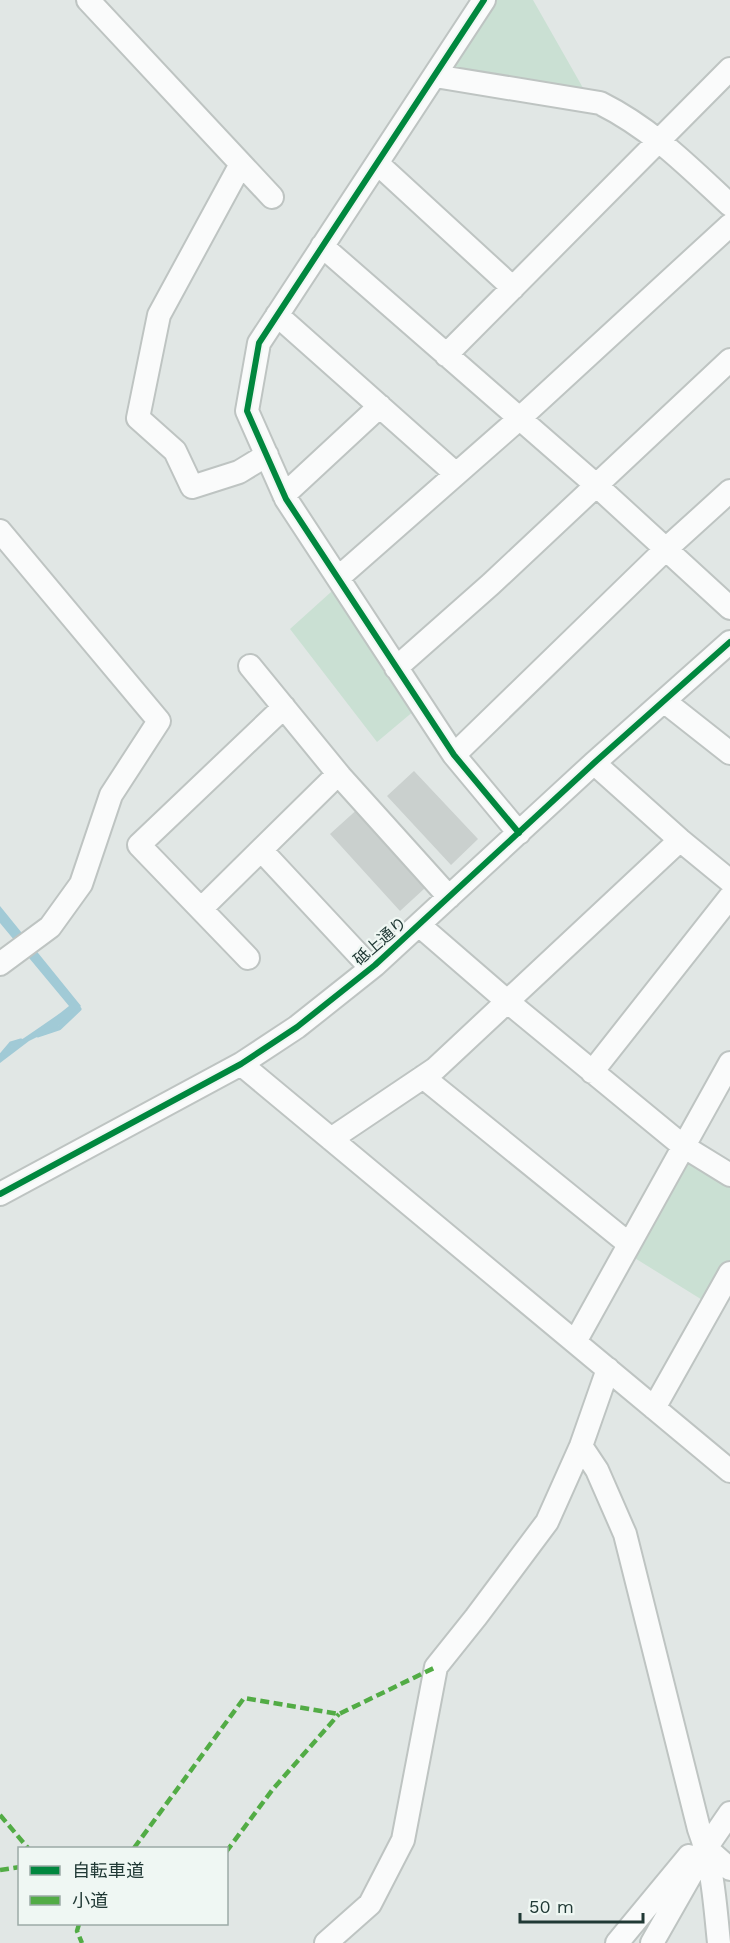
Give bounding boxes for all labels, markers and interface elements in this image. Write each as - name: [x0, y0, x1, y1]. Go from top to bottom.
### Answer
- street label: 砥上通り: [350, 913, 410, 969]
- legend: [18, 1847, 228, 1925]
- text: 自転車道: [72, 1860, 144, 1881]
- scale bar: [520, 1886, 643, 1924]
- text: 小道: [72, 1890, 108, 1911]
- text: 50 m: [529, 1896, 574, 1917]

